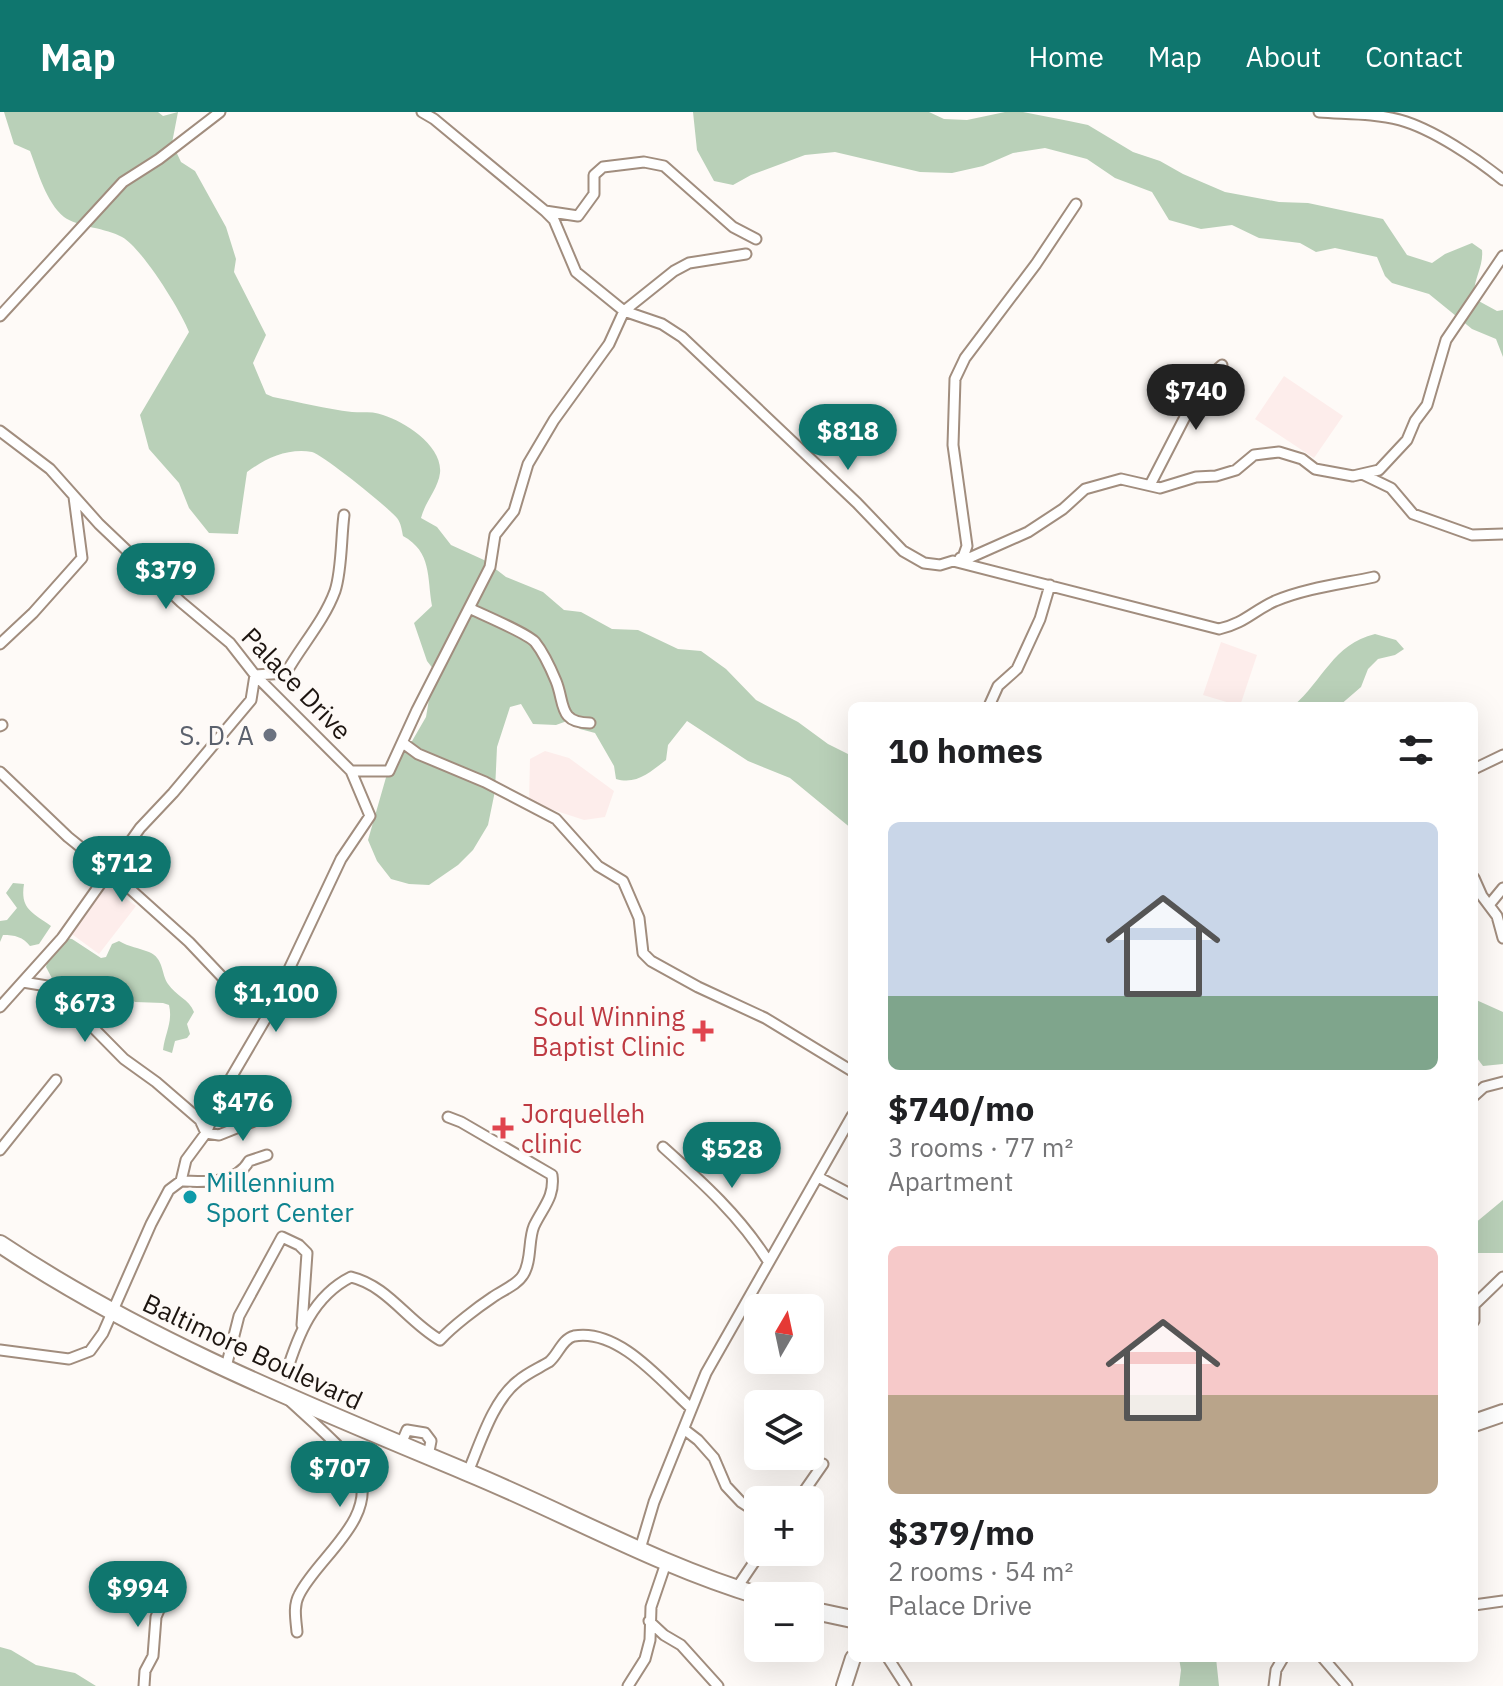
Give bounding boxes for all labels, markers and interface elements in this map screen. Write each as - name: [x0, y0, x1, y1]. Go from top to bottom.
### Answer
- text: Map: [40, 32, 116, 81]
- text: Home: [1028, 38, 1104, 75]
- text: Map: [1148, 38, 1202, 75]
- text: About: [1246, 38, 1321, 75]
- text: Contact: [1365, 38, 1463, 75]
- pin: $740: [1149, 364, 1243, 432]
- text: $740: [1165, 373, 1227, 407]
- pin: $818: [801, 404, 895, 472]
- text: $818: [817, 413, 879, 447]
- pin: $379: [119, 543, 213, 611]
- text: $379: [135, 552, 197, 586]
- street label: Palace Drive: [235, 619, 359, 747]
- place label: S. D. A: [179, 718, 254, 752]
- marker: S. D. A: [261, 726, 279, 744]
- text: 10 homes: [888, 728, 1043, 772]
- icon: filters: [1394, 728, 1438, 772]
- pin: $712: [75, 836, 169, 904]
- text: $712: [91, 845, 153, 879]
- icon: home: [1091, 874, 1235, 1018]
- pin: $1,100: [211, 966, 341, 1034]
- text: $1,100: [233, 975, 319, 1009]
- pin: $673: [38, 976, 132, 1044]
- text: $673: [54, 985, 116, 1019]
- place label: Soul Winning Baptist Clinic: [532, 999, 685, 1063]
- marker: Soul Winning Baptist Clinic: [692, 1020, 714, 1042]
- pin: $476: [196, 1075, 290, 1143]
- text: $476: [212, 1084, 274, 1118]
- text: $740/mo: [888, 1086, 1035, 1130]
- place label: Jorquelleh clinic: [521, 1096, 645, 1160]
- marker: Jorquelleh clinic: [492, 1117, 514, 1139]
- pin: $528: [685, 1122, 779, 1190]
- text: 3 rooms · 77 m²: [888, 1130, 1073, 1164]
- text: $528: [701, 1131, 763, 1165]
- text: Apartment: [888, 1164, 1013, 1198]
- place label: Millennium Sport Center: [206, 1165, 354, 1229]
- marker: Millennium Sport Center: [181, 1188, 199, 1206]
- street label: Baltimore Boulevard: [138, 1285, 368, 1417]
- north arrow: [744, 1294, 824, 1374]
- map controls: [744, 1294, 824, 1662]
- icon: home: [1091, 1298, 1235, 1442]
- button: layers: [744, 1390, 824, 1470]
- pin: $707: [293, 1441, 387, 1509]
- text: $707: [309, 1450, 371, 1484]
- button: +: [744, 1486, 824, 1566]
- text: $379/mo: [888, 1510, 1035, 1554]
- text: 2 rooms · 54 m²: [888, 1554, 1073, 1588]
- pin: $994: [91, 1561, 185, 1629]
- text: $994: [107, 1570, 169, 1604]
- button: −: [744, 1582, 824, 1662]
- text: Palace Drive: [888, 1588, 1032, 1622]

